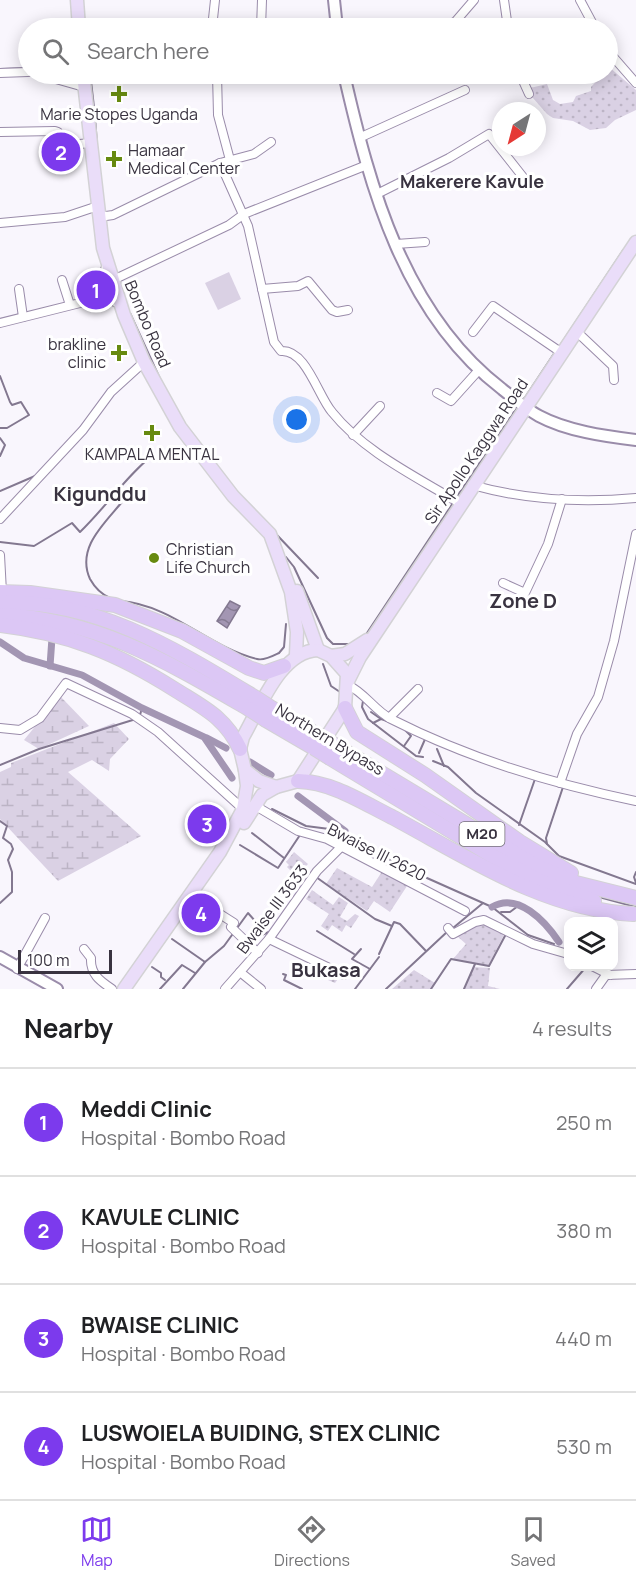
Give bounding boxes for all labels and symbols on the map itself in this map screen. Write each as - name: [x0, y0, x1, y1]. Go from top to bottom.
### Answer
- marker: Marie Stopes Uganda: [110, 85, 128, 103]
- north arrow: [492, 102, 546, 156]
- place label: Marie Stopes Uganda: [40, 103, 198, 125]
- pin: 2: [42, 130, 80, 174]
- place label: Hamaar Medical Center: [128, 139, 240, 179]
- marker: Hamaar Medical Center: [105, 150, 123, 168]
- district label: Makerere Kavule: [400, 169, 544, 193]
- pin: 1: [76, 268, 116, 312]
- street label: Bombo Road: [120, 277, 176, 371]
- place label: brakline clinic: [48, 333, 106, 373]
- marker: brakline clinic: [110, 344, 128, 362]
- street label: Sir Apollo Kaggwa Road: [419, 374, 533, 528]
- your location: [282, 405, 311, 434]
- marker: KAMPALA MENTAL: [143, 424, 161, 442]
- place label: KAMPALA MENTAL: [85, 443, 219, 465]
- district label: Kigunddu: [54, 480, 146, 507]
- place label: Christian Life Church: [166, 538, 250, 578]
- marker: Christian Life Church: [147, 551, 161, 565]
- district label: Zone D: [489, 587, 557, 614]
- street label: Northern Bypass: [271, 698, 389, 780]
- pin: 3: [188, 802, 226, 846]
- street label: Bwaise III 2620: [324, 818, 430, 886]
- road number: M20: [460, 822, 504, 846]
- street label: Bwaise III 3633: [231, 860, 313, 958]
- pin: 4: [182, 890, 220, 936]
- scale bar: [18, 947, 112, 974]
- district label: Bukasa: [291, 956, 361, 983]

